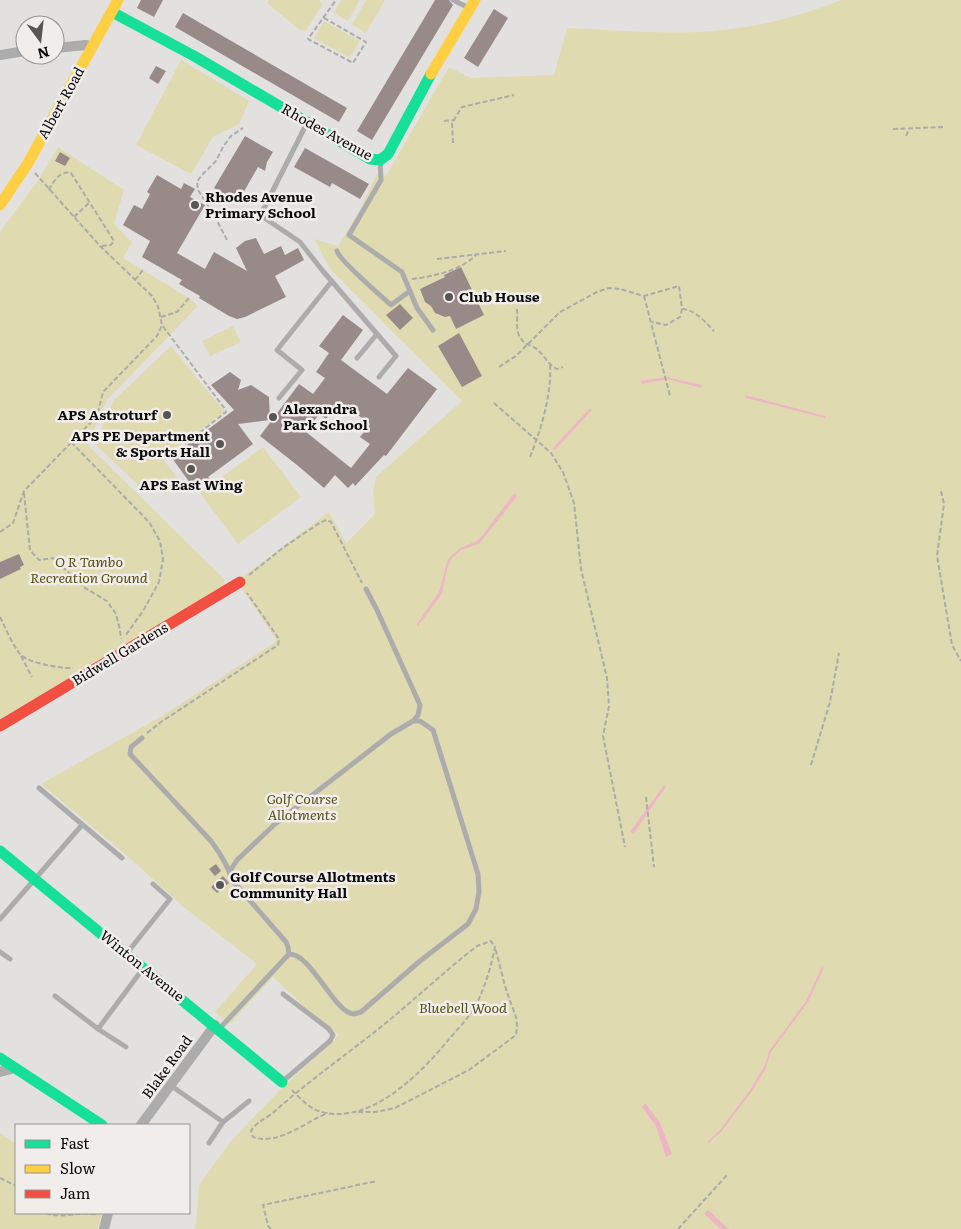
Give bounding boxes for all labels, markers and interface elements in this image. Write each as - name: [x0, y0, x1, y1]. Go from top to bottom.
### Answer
- north arrow: [15, 15, 65, 65]
- text: N: [35, 42, 52, 65]
- street label: Albert Road: [32, 62, 88, 142]
- street label: Rhodes Avenue: [278, 98, 377, 164]
- place label: Rhodes Avenue Primary School: [205, 186, 316, 222]
- marker: Rhodes Avenue Primary School: [189, 199, 201, 211]
- place label: Club House: [459, 286, 540, 306]
- marker: Club House: [443, 291, 455, 303]
- place label: Alexandra Park School: [283, 398, 368, 434]
- place label: APS Astroturf: [58, 404, 159, 424]
- marker: APS Astroturf: [161, 409, 173, 421]
- marker: Alexandra Park School: [267, 411, 279, 423]
- place label: APS PE Department & Sports Hall: [71, 425, 211, 461]
- marker: APS PE Department & Sports Hall: [214, 438, 226, 450]
- marker: APS East Wing: [185, 463, 197, 475]
- place label: APS East Wing: [140, 474, 243, 494]
- park label: O R Tambo Recreation Ground: [30, 551, 148, 587]
- street label: Bidwell Gardens: [68, 617, 171, 690]
- park label: Golf Course Allotments: [266, 788, 338, 824]
- place label: Golf Course Allotments Community Hall: [230, 866, 395, 902]
- marker: Golf Course Allotments Community Hall: [214, 879, 226, 891]
- street label: Winton Avenue: [96, 925, 189, 1006]
- park label: Bluebell Wood: [419, 997, 507, 1017]
- street label: Blake Road: [136, 1030, 196, 1102]
- legend: [15, 1124, 190, 1214]
- text: Fast: [60, 1131, 89, 1154]
- text: Slow: [60, 1156, 95, 1179]
- text: Jam: [60, 1181, 91, 1204]

